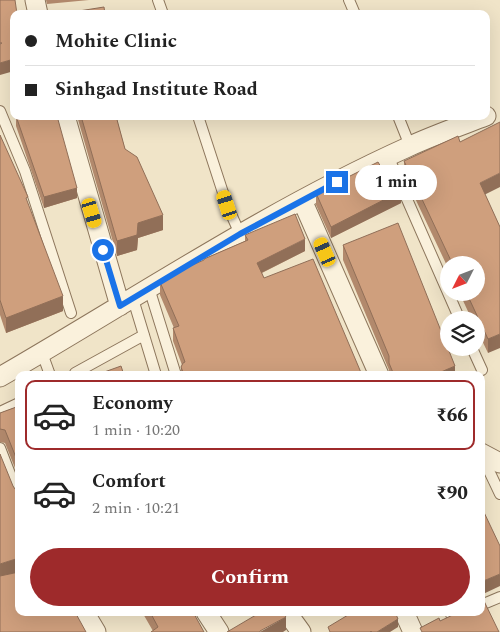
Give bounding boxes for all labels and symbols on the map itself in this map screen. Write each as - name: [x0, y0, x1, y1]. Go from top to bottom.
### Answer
- callout: 1 min: [354, 164, 437, 200]
- route end: [326, 171, 348, 193]
- car: [215, 188, 238, 222]
- car: [80, 196, 103, 230]
- car: [312, 235, 337, 269]
- route start: [92, 239, 114, 261]
- north arrow: [440, 256, 485, 301]

